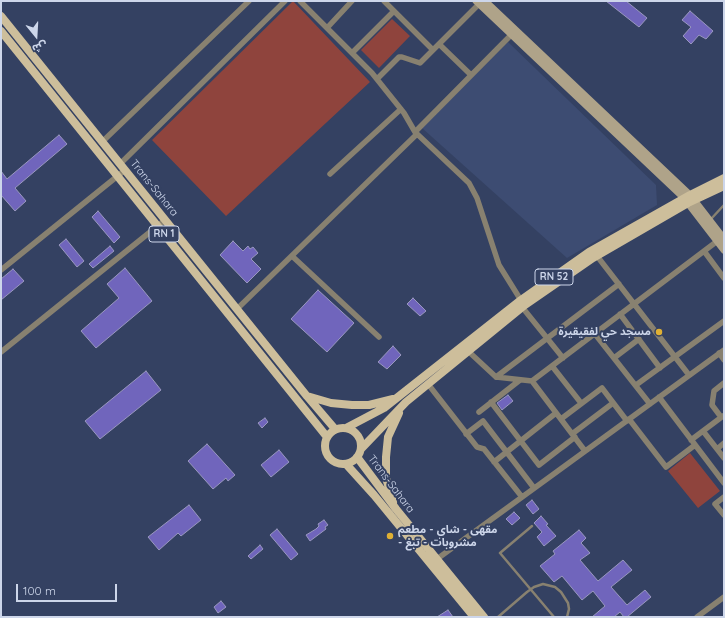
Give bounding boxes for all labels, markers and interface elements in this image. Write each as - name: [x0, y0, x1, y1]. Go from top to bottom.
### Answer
- north arrow: [16, 16, 56, 56]
- text: ش: [30, 38, 49, 56]
- street label: Trans-Sahara: [127, 157, 181, 219]
- road number: RN 1: [149, 226, 179, 242]
- road number: RN 52: [535, 269, 573, 285]
- place label: مسجد حي لفقيقيرة: [559, 325, 651, 339]
- marker: مسجد حي لفقيقيرة: [654, 327, 664, 337]
- street label: Trans-Sahara: [365, 452, 417, 516]
- place label: مقهى - شاي - مطعم - مشروبات - تبغ: [398, 523, 497, 549]
- marker: مقهى - شاي - مطعم - مشروبات - تبغ: [385, 531, 395, 541]
- scale bar: [18, 576, 119, 602]
- text: 100 m: [23, 583, 56, 598]

